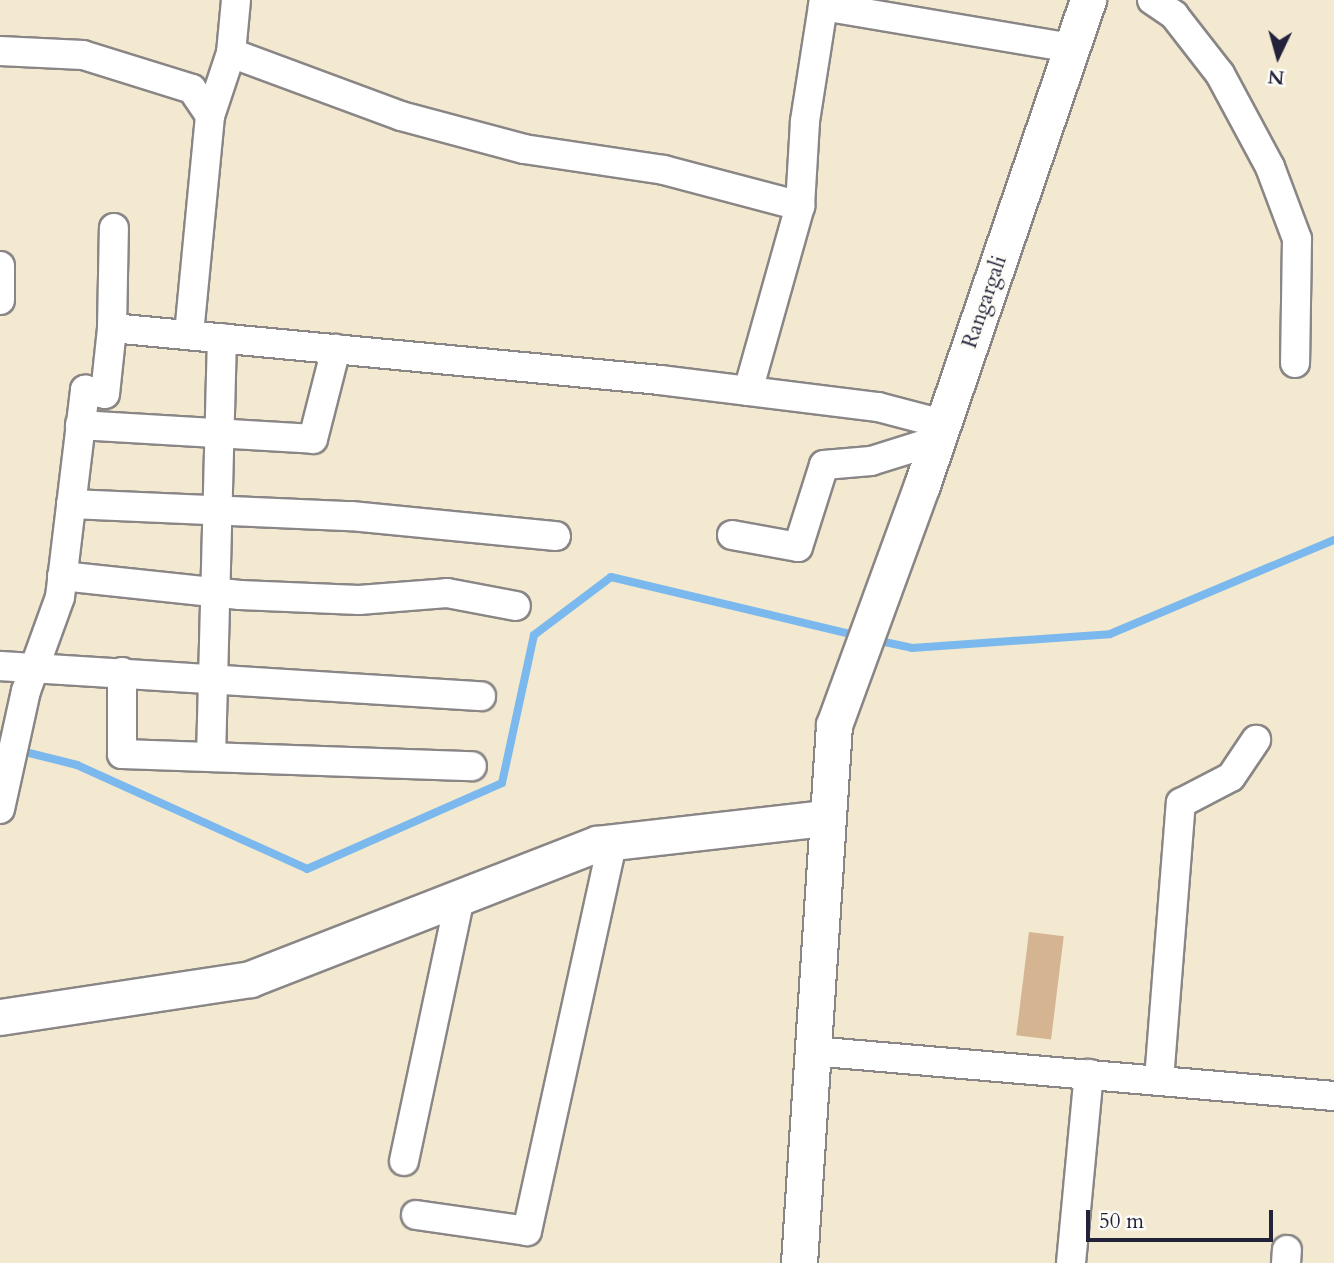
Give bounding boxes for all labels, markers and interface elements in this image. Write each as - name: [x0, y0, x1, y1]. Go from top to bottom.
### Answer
- north arrow: [1243, 21, 1313, 91]
- text: N: [1267, 63, 1286, 91]
- street label: Rangargali: [957, 252, 1013, 352]
- scale bar: [1089, 1196, 1276, 1240]
- text: 50 m: [1099, 1207, 1144, 1236]

